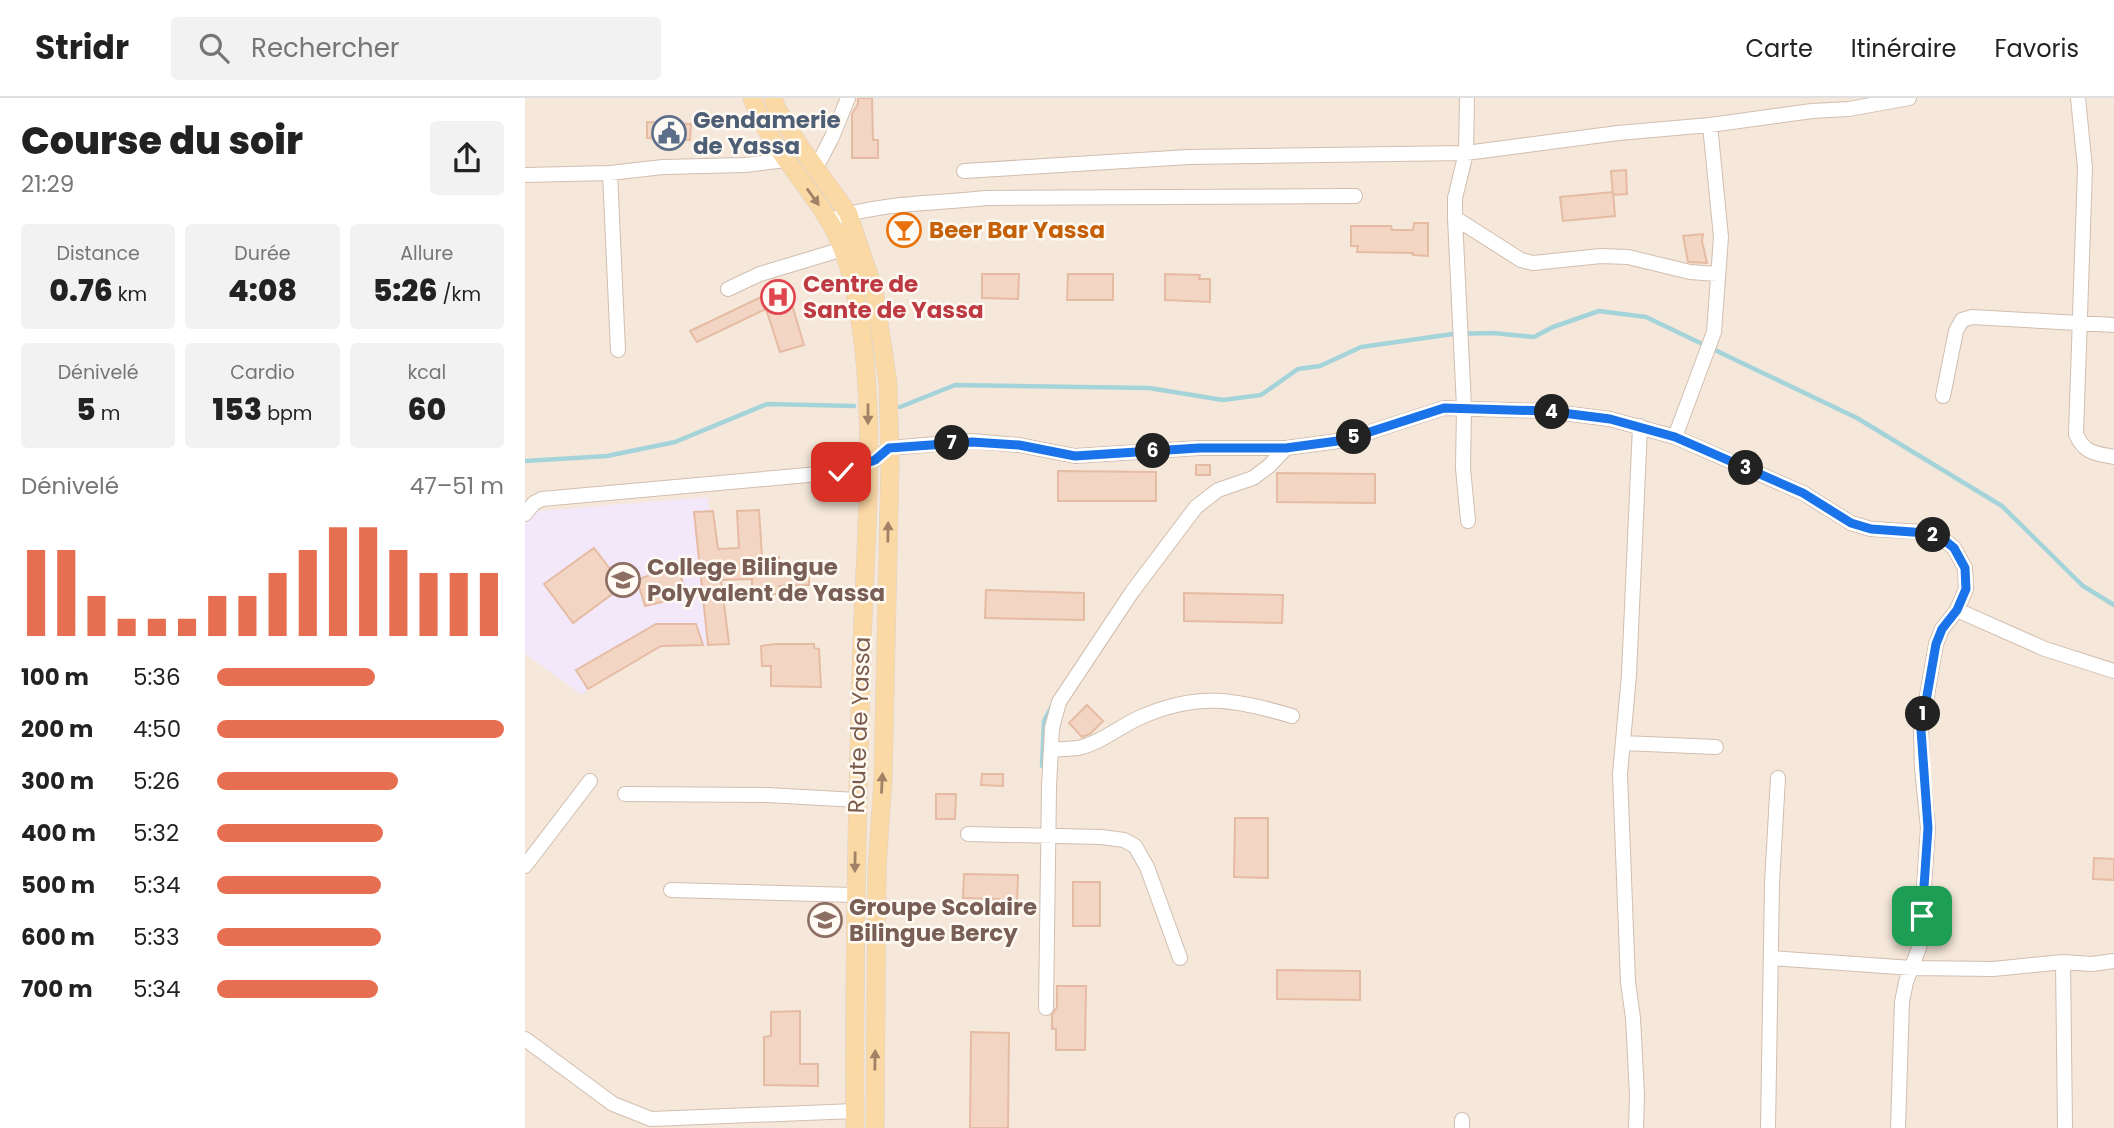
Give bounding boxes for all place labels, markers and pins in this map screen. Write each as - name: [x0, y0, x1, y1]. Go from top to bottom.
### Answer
- place label: Gendamerie de Yassa: [693, 104, 841, 162]
- public building icon: Gendamerie de Yassa: [650, 114, 688, 152]
- bar icon: Beer Bar Yassa: [885, 211, 923, 249]
- place label: Beer Bar Yassa: [929, 214, 1105, 246]
- place label: Centre de Sante de Yassa: [803, 268, 984, 326]
- hospital icon: Centre de Sante de Yassa: [759, 278, 797, 316]
- pin: 4: [1535, 394, 1569, 430]
- pin: 5: [1337, 420, 1371, 454]
- pin: 7: [935, 426, 969, 460]
- pin: 6: [1135, 434, 1171, 468]
- pin: [811, 442, 871, 502]
- pin: 3: [1729, 450, 1763, 486]
- pin: 2: [1915, 518, 1951, 552]
- place label: College Bilingue Polyvalent de Yassa: [647, 551, 885, 609]
- school or university icon: College Bilingue Polyvalent de Yassa: [604, 561, 642, 599]
- pin: 1: [1905, 696, 1941, 732]
- pin: [1892, 886, 1952, 946]
- place label: Groupe Scolaire Bilingue Bercy: [849, 891, 1037, 949]
- school or university icon: Groupe Scolaire Bilingue Bercy: [806, 901, 844, 939]

